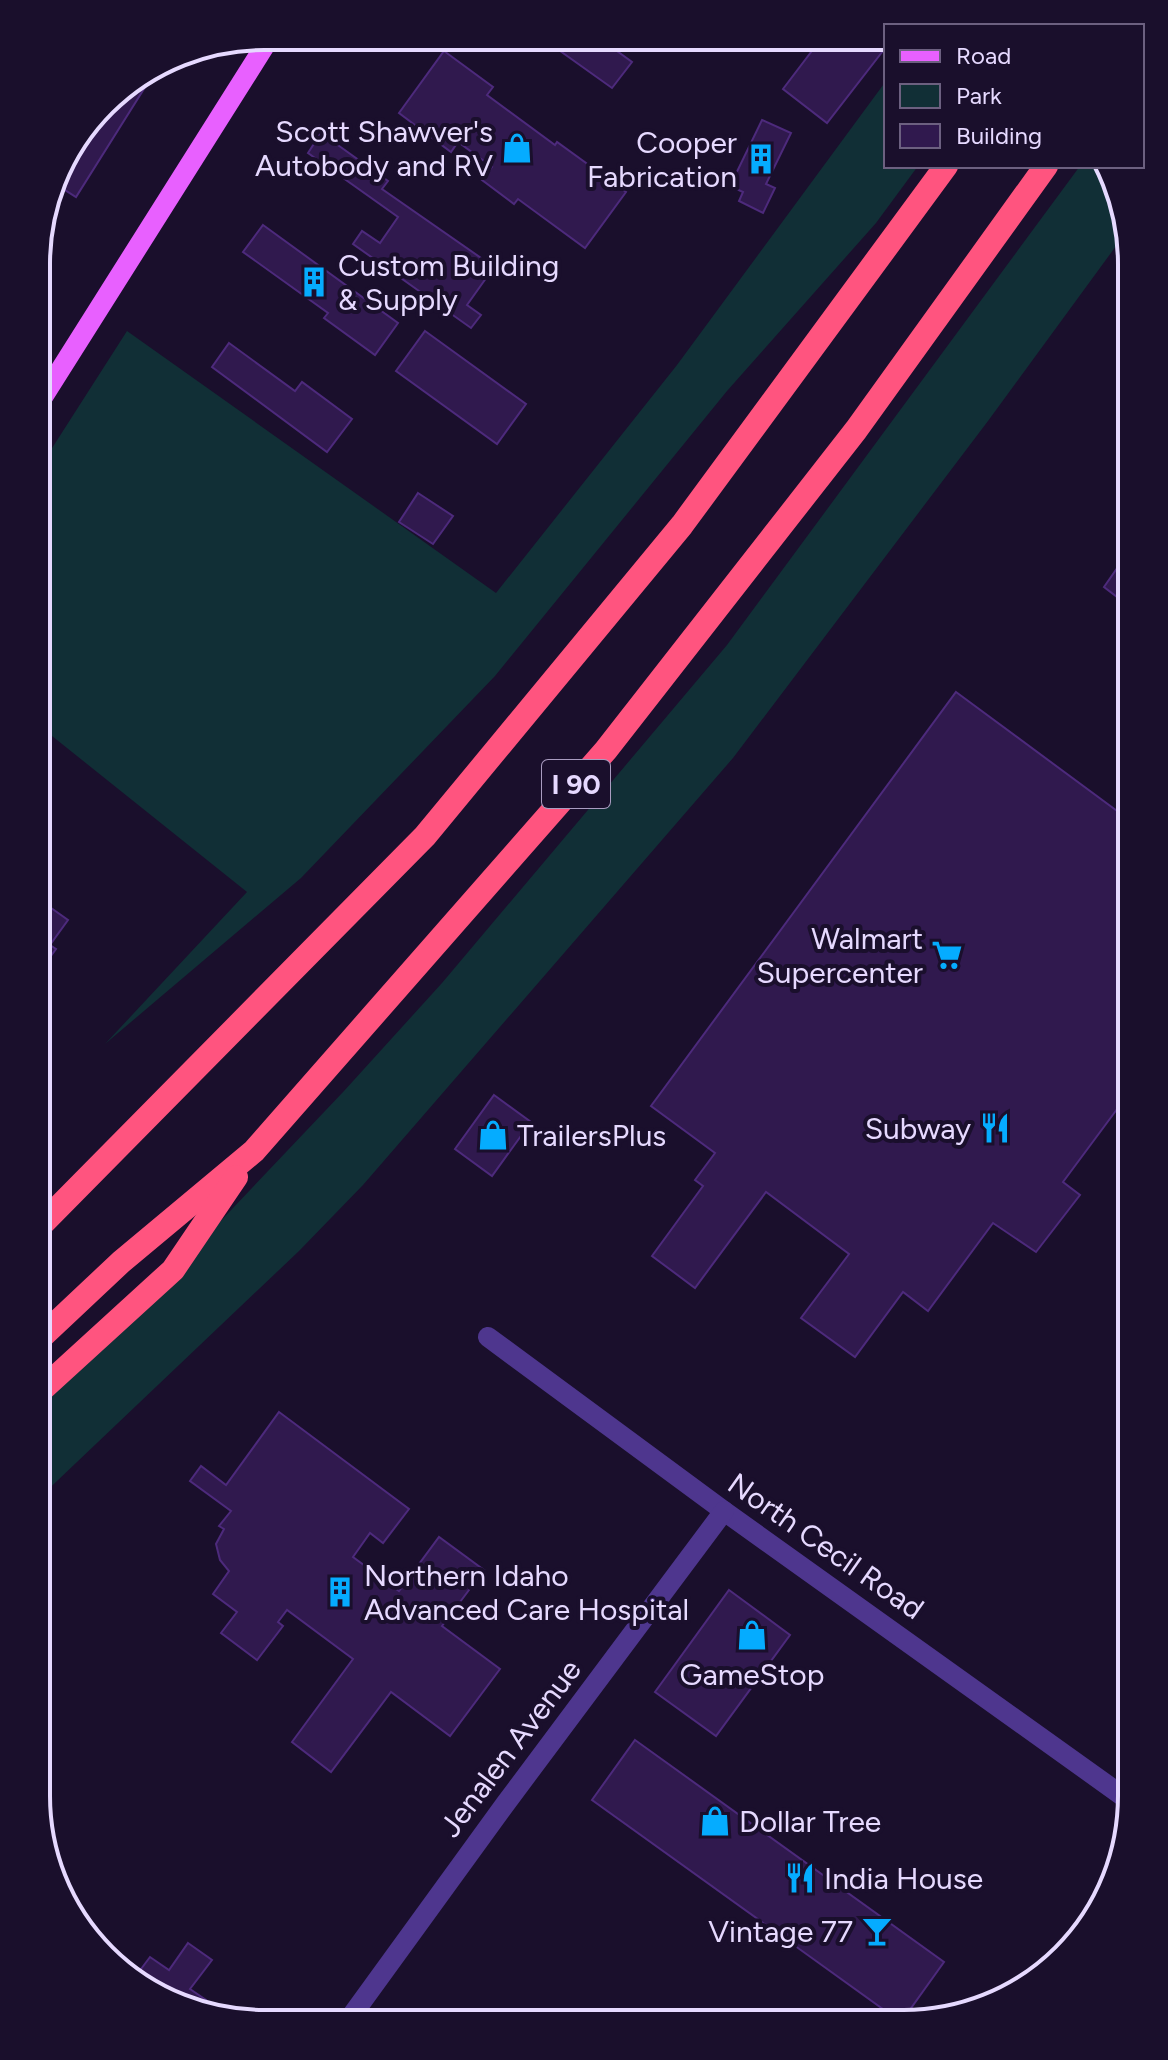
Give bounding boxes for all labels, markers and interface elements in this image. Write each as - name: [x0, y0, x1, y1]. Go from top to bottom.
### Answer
- legend: [884, 24, 1144, 168]
- text: Road: [956, 41, 1011, 70]
- text: Park: [956, 81, 1002, 110]
- place label: Scott Shawver's Autobody and RV: [255, 113, 493, 184]
- text: Building: [956, 121, 1042, 150]
- place label: Cooper Fabrication: [587, 124, 737, 195]
- shop icon: Scott Shawver's Autobody and RV: [500, 131, 534, 165]
- building icon: Cooper Fabrication: [744, 142, 778, 176]
- place label: Custom Building & Supply: [338, 247, 559, 318]
- building icon: Custom Building & Supply: [297, 265, 331, 299]
- road number: I 90: [542, 760, 610, 808]
- place label: Walmart Supercenter: [756, 920, 923, 991]
- supermarket icon: Walmart Supercenter: [930, 938, 964, 972]
- place label: Subway: [865, 1110, 971, 1147]
- restaurant icon: Subway: [978, 1111, 1012, 1145]
- place label: TrailersPlus: [517, 1117, 666, 1154]
- shop icon: TrailersPlus: [476, 1118, 510, 1152]
- street label: North Cecil Road: [721, 1465, 931, 1627]
- place label: Northern Idaho Advanced Care Hospital: [364, 1557, 689, 1628]
- building icon: Northern Idaho Advanced Care Hospital: [323, 1575, 357, 1609]
- shop icon: GameStop: [735, 1618, 769, 1652]
- street label: Jenalen Avenue: [431, 1652, 589, 1844]
- place label: GameStop: [680, 1656, 824, 1693]
- place label: Dollar Tree: [739, 1803, 881, 1840]
- shop icon: Dollar Tree: [698, 1804, 732, 1838]
- place label: India House: [824, 1860, 983, 1897]
- restaurant icon: India House: [783, 1861, 817, 1895]
- place label: Vintage 77: [708, 1913, 853, 1950]
- bar icon: Vintage 77: [860, 1914, 894, 1948]

